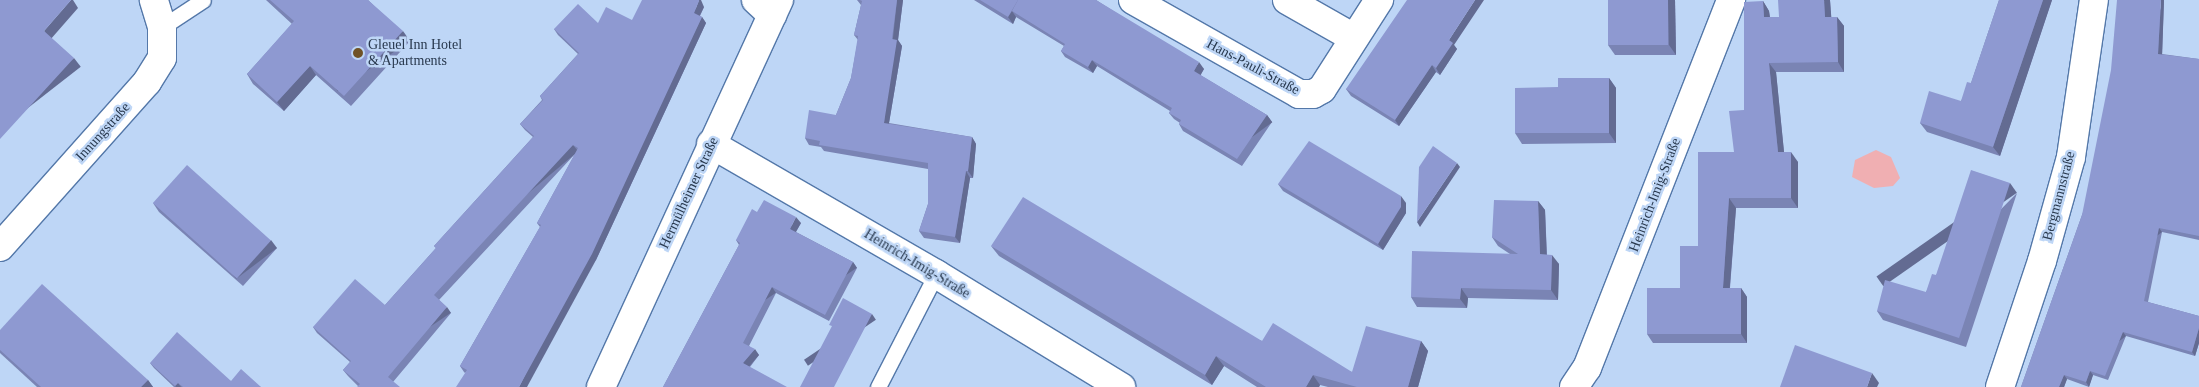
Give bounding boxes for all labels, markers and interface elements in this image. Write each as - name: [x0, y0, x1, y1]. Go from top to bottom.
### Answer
- street label: Hans-Pauli-Straße: [1204, 35, 1302, 99]
- place label: Gleuel Inn Hotel & Apartments: [368, 37, 462, 70]
- marker: Gleuel Inn Hotel & Apartments: [352, 47, 364, 59]
- street label: Innungstraße: [72, 99, 134, 165]
- street label: Hermülheimer Straße: [656, 135, 722, 251]
- street label: Heinrich-Imig-Straße: [1626, 136, 1684, 254]
- street label: Bergmannstraße: [2039, 150, 2079, 242]
- street label: Heinrich-Imig-Straße: [861, 226, 973, 302]

